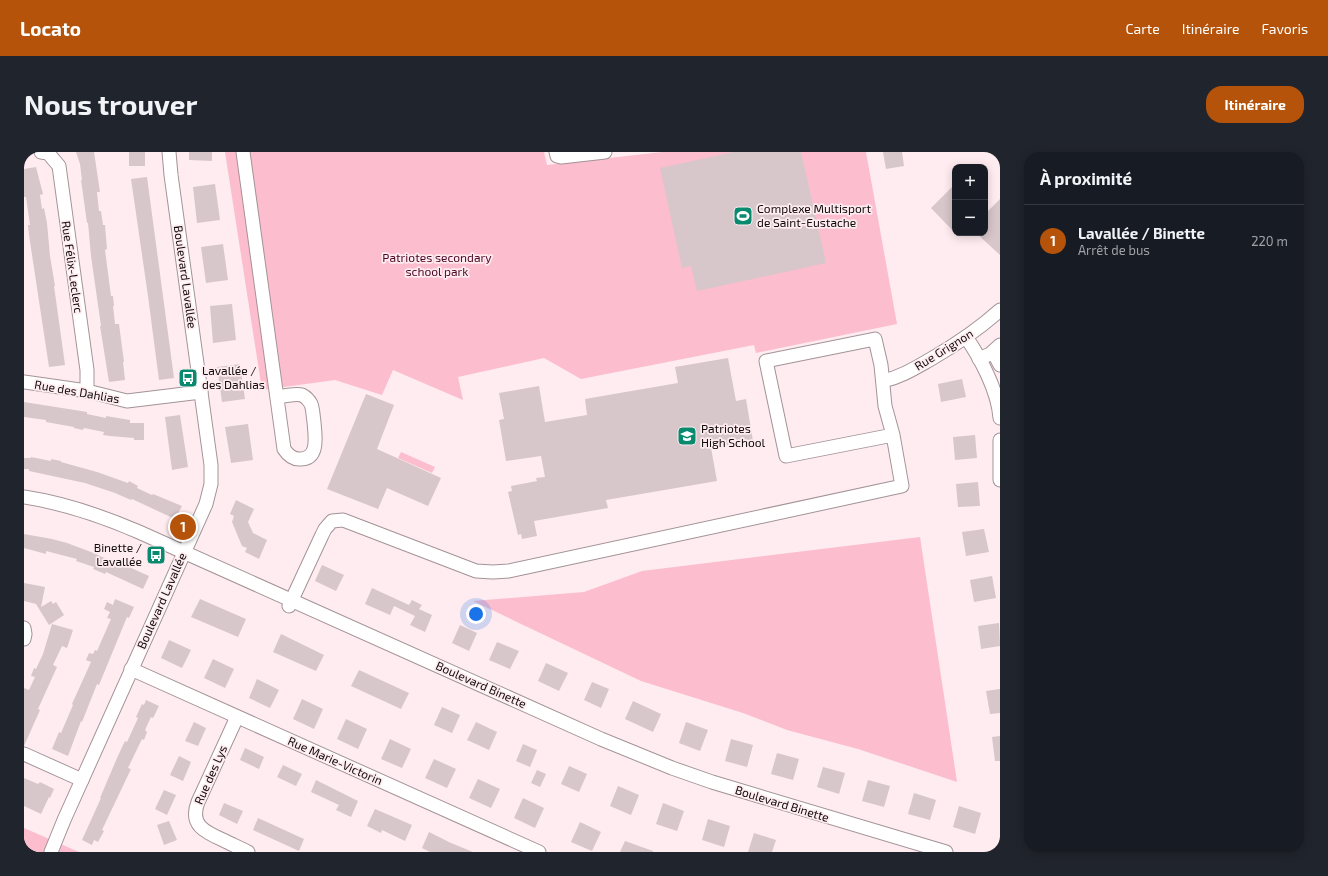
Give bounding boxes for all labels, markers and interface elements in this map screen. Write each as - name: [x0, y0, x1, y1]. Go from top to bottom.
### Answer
- text: Locato: [20, 17, 81, 40]
- text: Carte: [1126, 20, 1160, 37]
- text: Itinéraire: [1182, 20, 1240, 37]
- text: Favoris: [1262, 20, 1308, 37]
- button: Itinéraire: [1206, 86, 1304, 123]
- text: Nous trouver: [24, 87, 197, 121]
- map controls: [952, 164, 988, 236]
- button: +: [952, 164, 988, 200]
- text: À proximité: [1040, 168, 1132, 188]
- button: −: [952, 200, 988, 236]
- place label: Complexe Multisport de Saint-Eustache: [757, 201, 872, 229]
- sports icon: Complexe Multisport de Saint-Eustache: [732, 205, 754, 227]
- street label: Rue Félix-Leclerc: [60, 220, 86, 314]
- street label: Boulevard Lavallée: [172, 224, 200, 329]
- text: Lavallée / Binette: [1078, 224, 1205, 242]
- text: 1: [1050, 233, 1056, 249]
- text: 220 m: [1251, 233, 1288, 249]
- text: Arrêt de bus: [1078, 242, 1150, 258]
- park label: Patriotes secondary school park: [382, 250, 492, 278]
- street label: Rue Grignon: [912, 326, 975, 373]
- place label: Lavallée / des Dahlias: [202, 363, 265, 391]
- bus stop icon: Lavallée / des Dahlias: [177, 367, 199, 389]
- street label: Rue des Dahlias: [33, 377, 121, 405]
- place label: Patriotes High School: [701, 421, 766, 449]
- school or university icon: Patriotes High School: [676, 425, 698, 447]
- pin: 1: [170, 512, 196, 542]
- place label: Binette / Lavallée: [94, 540, 142, 568]
- bus stop icon: Binette / Lavallée: [145, 544, 167, 566]
- street label: Boulevard Lavallée: [134, 550, 189, 651]
- your location: [466, 604, 486, 624]
- street label: Boulevard Binette: [434, 658, 529, 710]
- street label: Rue Marie-Victorin: [286, 733, 385, 787]
- street label: Rue des Lys: [191, 743, 229, 806]
- street label: Boulevard Binette: [734, 782, 831, 824]

